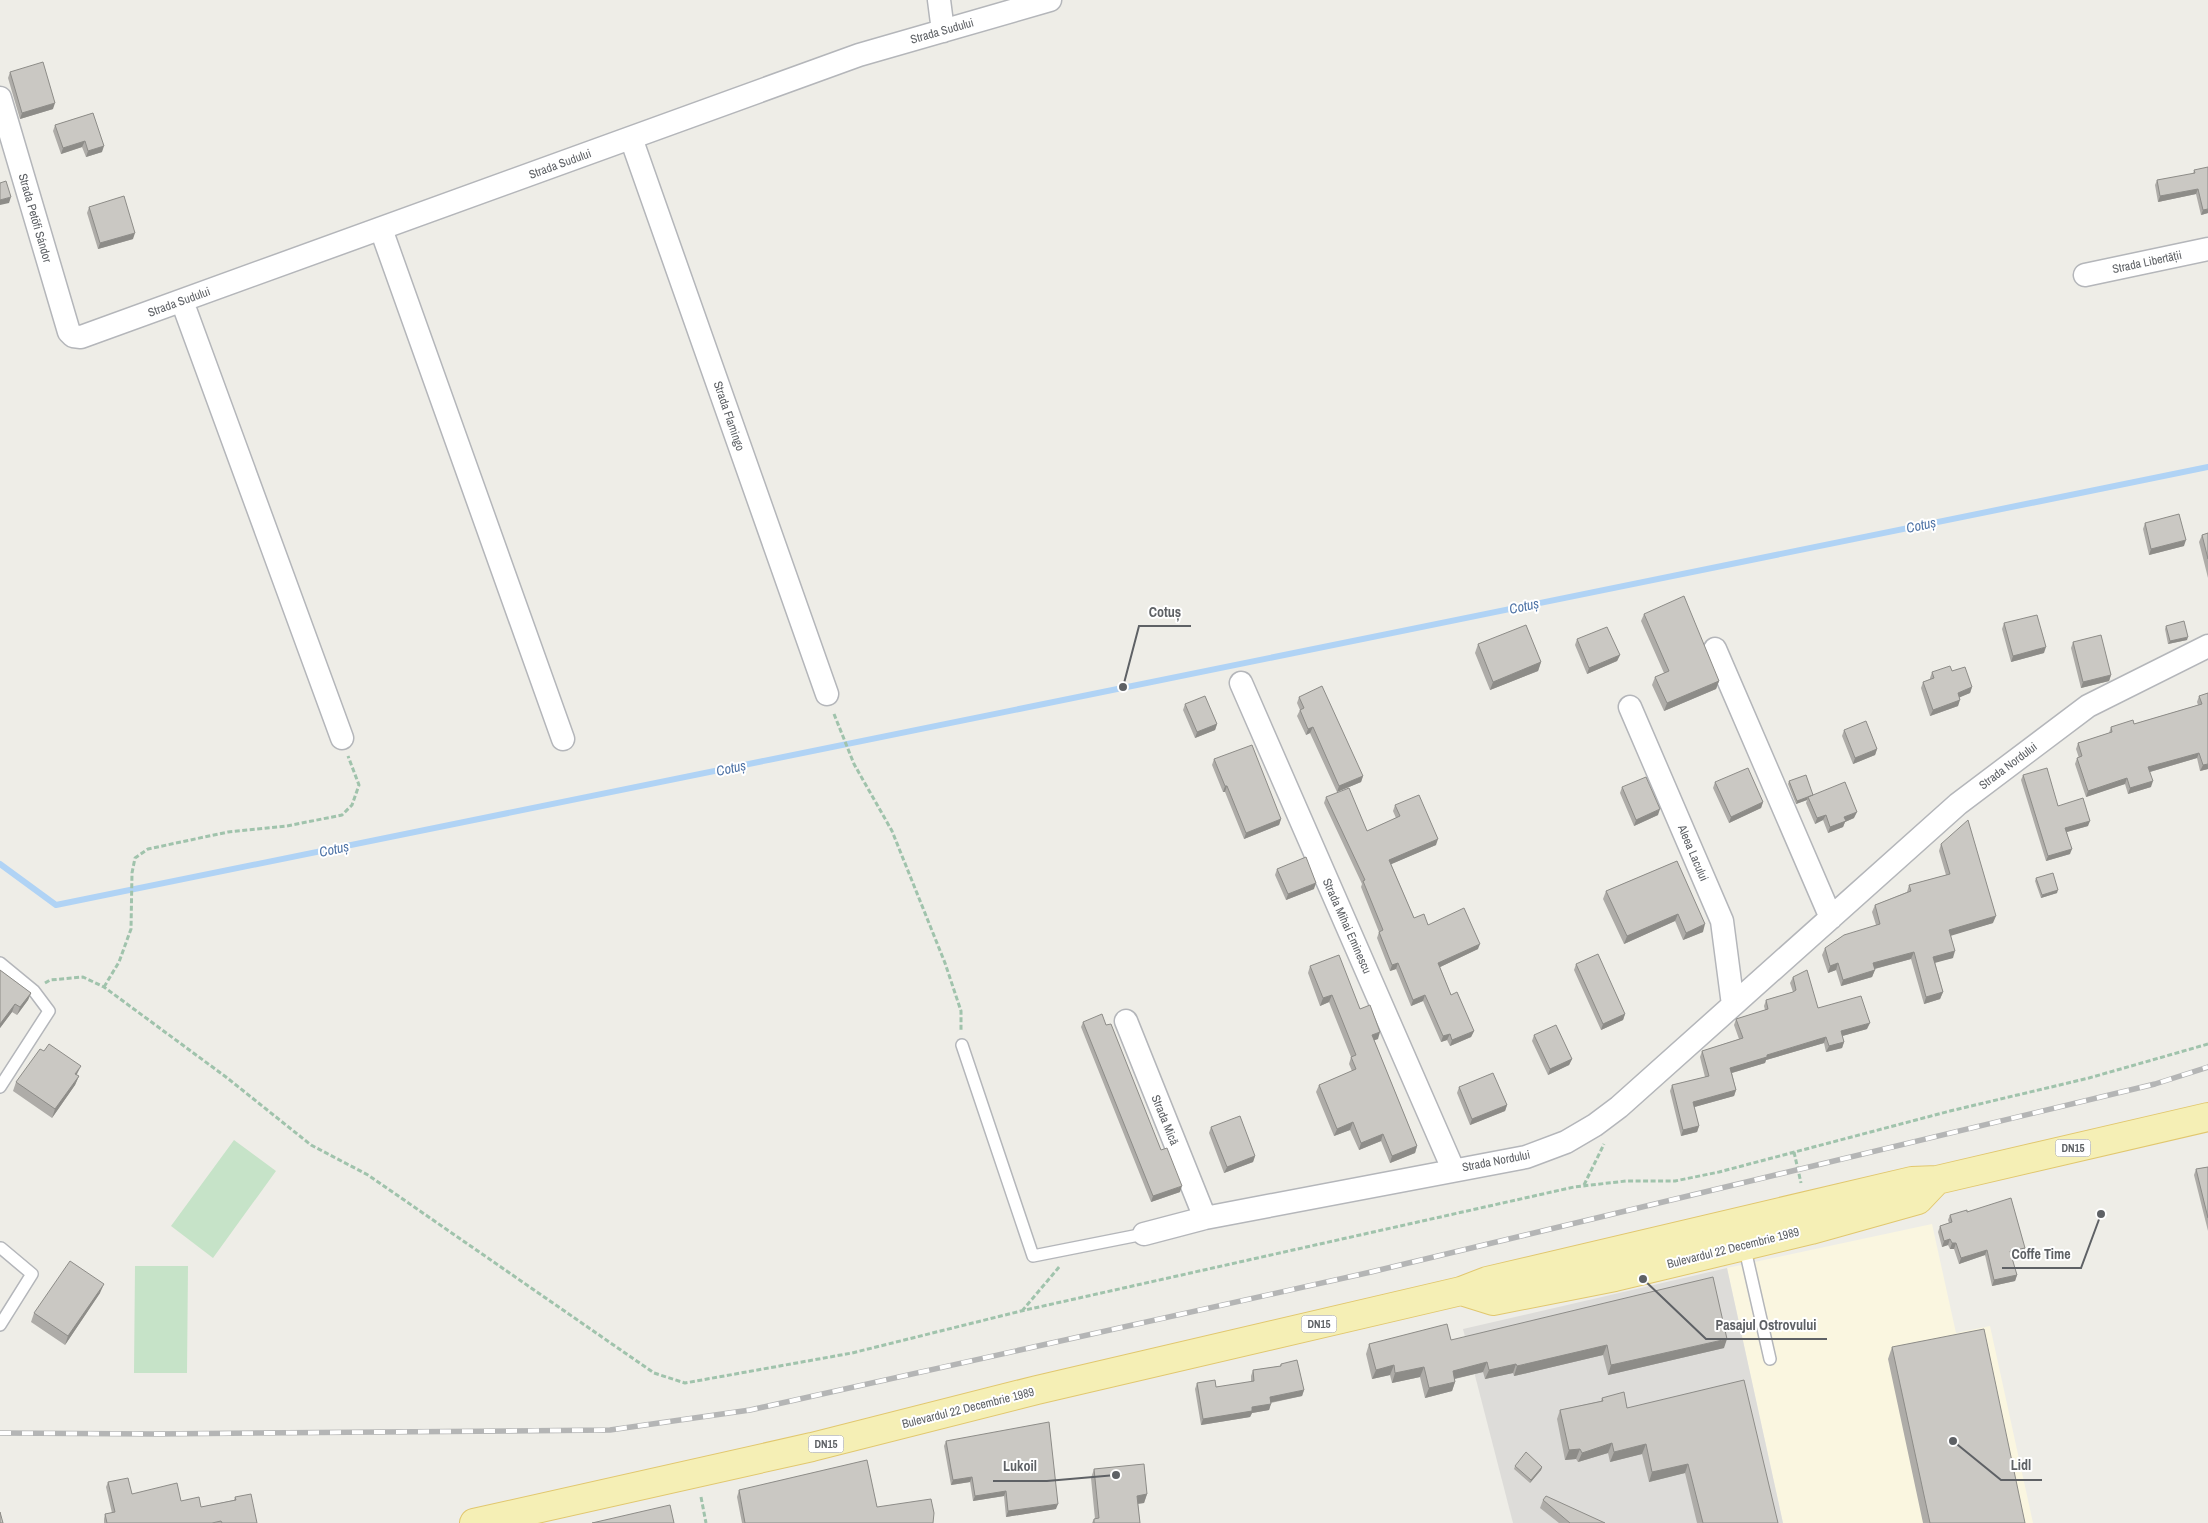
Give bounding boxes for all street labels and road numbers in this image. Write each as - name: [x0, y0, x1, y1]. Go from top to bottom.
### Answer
- street label: Strada Sudului: [909, 14, 975, 48]
- street label: Strada Sudului: [527, 145, 593, 183]
- street label: Strada Petöfi Sándor: [15, 172, 56, 265]
- street label: Strada Libertății: [2111, 247, 2183, 277]
- street label: Strada Sudului: [146, 283, 212, 321]
- street label: Strada Flamingo: [710, 379, 748, 453]
- street label: Strada Nordului: [1976, 739, 2040, 793]
- street label: Aleea Lacului: [1674, 822, 1712, 884]
- street label: Strada Mihai Eminescu: [1319, 876, 1375, 976]
- street label: Strada Mică: [1148, 1092, 1183, 1148]
- road number: DN15: [2056, 1140, 2090, 1156]
- street label: Strada Nordului: [1461, 1147, 1531, 1175]
- street label: Bulevardul 22 Decembrie 1989: [1665, 1224, 1801, 1272]
- road number: DN15: [1302, 1316, 1336, 1332]
- street label: Bulevardul 22 Decembrie 1989: [900, 1384, 1036, 1432]
- road number: DN15: [808, 1436, 844, 1452]

